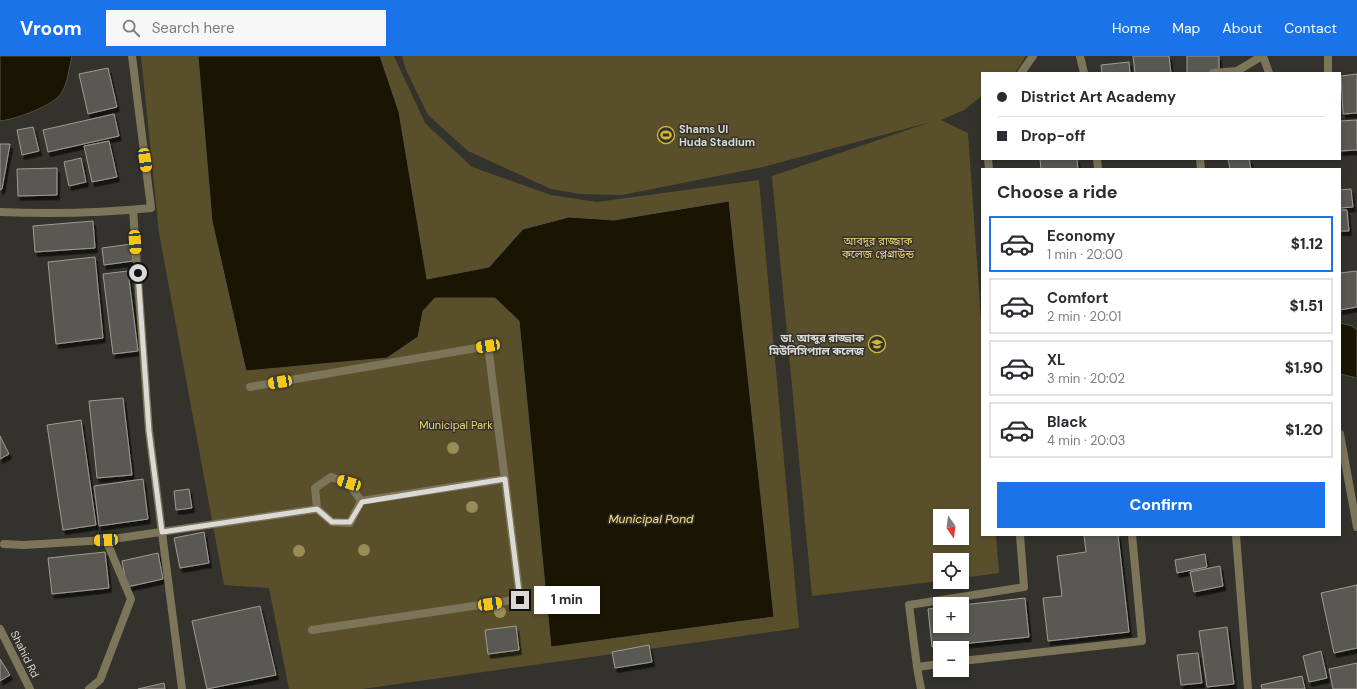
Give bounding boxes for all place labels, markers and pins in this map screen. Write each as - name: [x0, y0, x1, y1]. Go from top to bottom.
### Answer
- place label: Shams Ul Huda Stadium: [679, 122, 755, 149]
- sports icon: Shams Ul Huda Stadium: [656, 125, 676, 145]
- place label: ডা. আব্দুর রাজ্জাক মিউনিসিপ্যাল কলেজ: [768, 331, 865, 358]
- school or university icon: ডা. আব্দুর রাজ্জাক মিউনিসিপ্যাল কলেজ: [867, 334, 887, 354]

